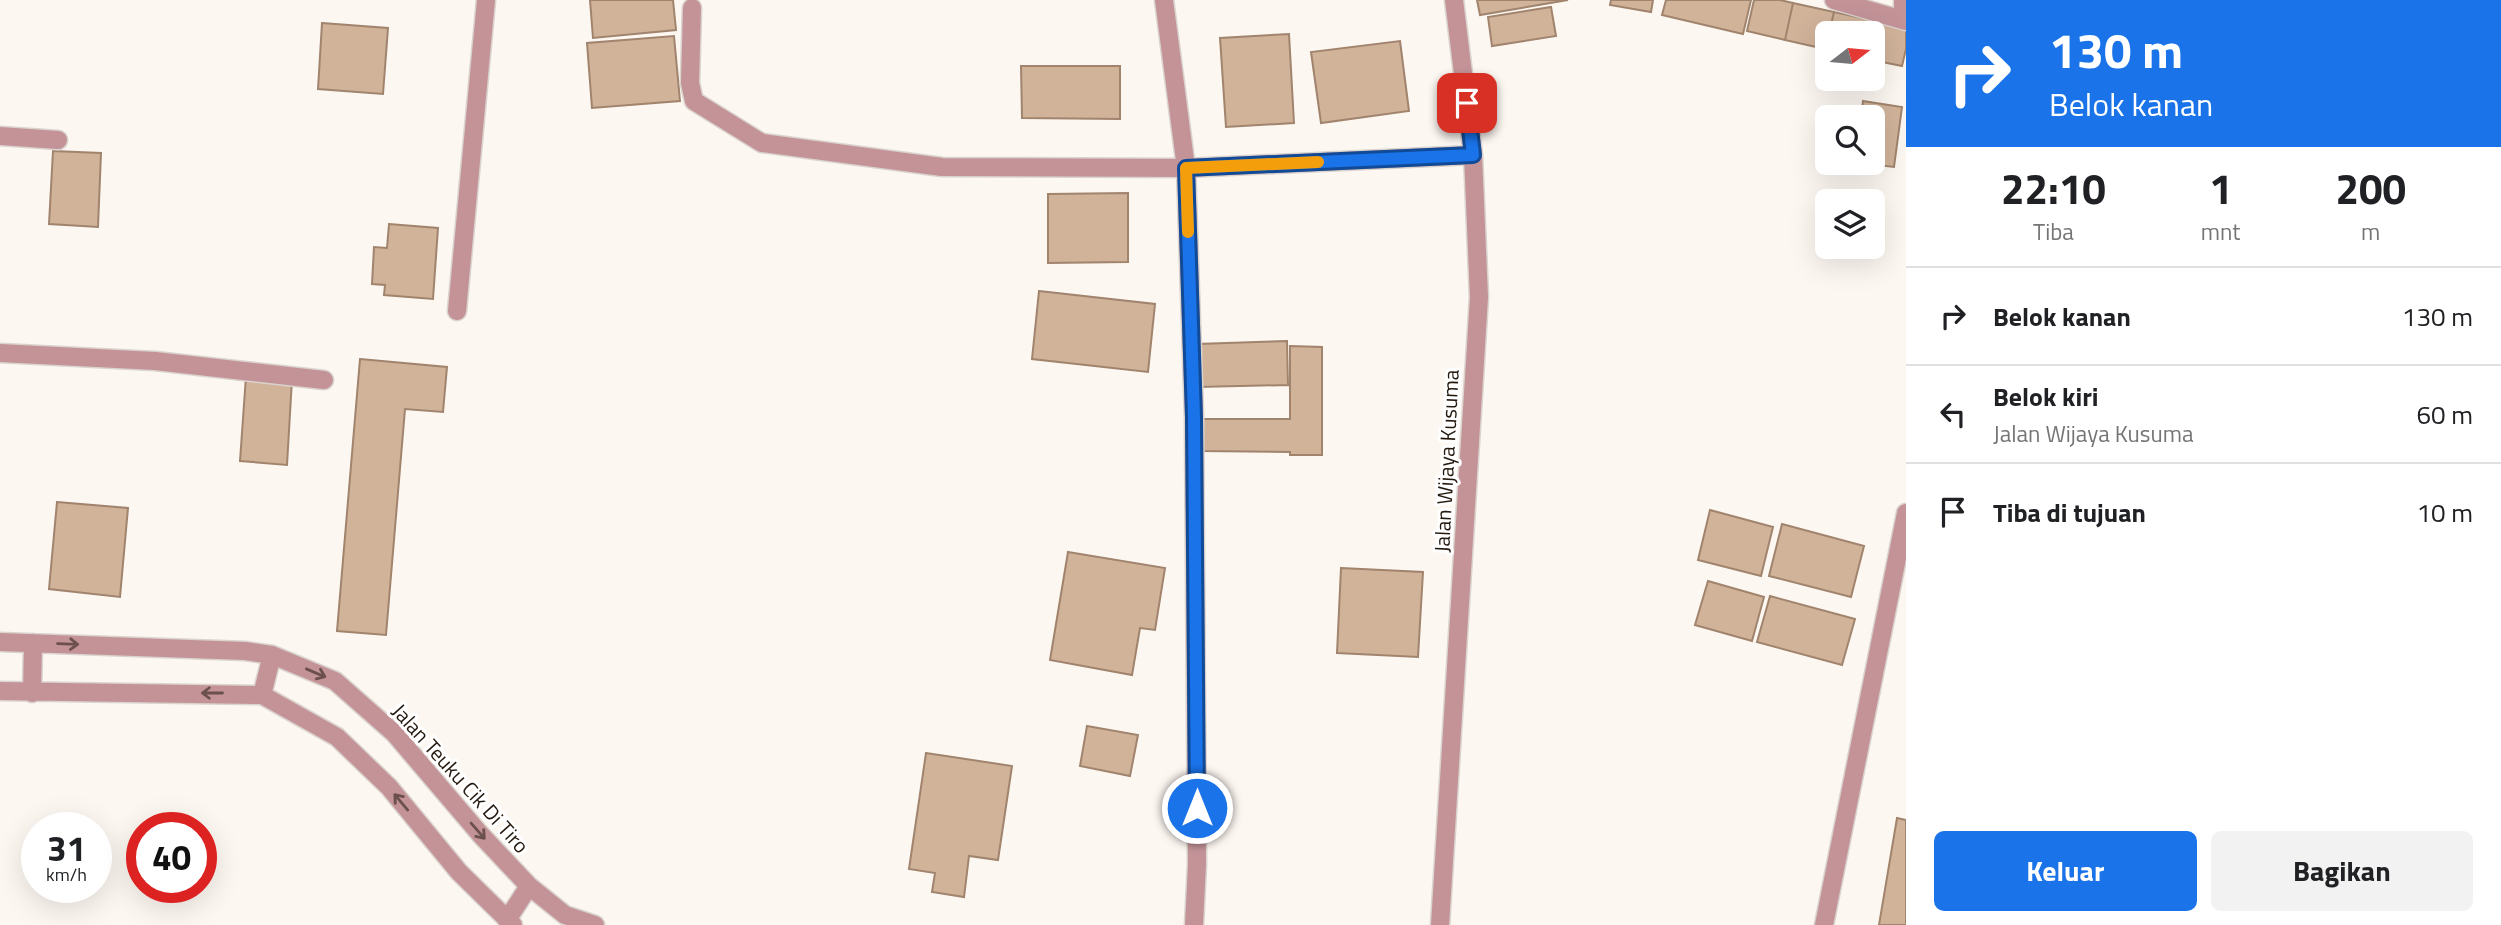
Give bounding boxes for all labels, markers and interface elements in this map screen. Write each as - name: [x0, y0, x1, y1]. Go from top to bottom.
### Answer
- text: 130 m: [2049, 12, 2183, 87]
- north arrow: [1815, 21, 1885, 91]
- map controls: [1815, 21, 1885, 259]
- icon: right: [1934, 28, 2025, 119]
- pin: [1437, 73, 1497, 133]
- text: Belok kanan: [2049, 80, 2213, 128]
- icon: arrive: [1448, 84, 1486, 122]
- button: search: [1815, 105, 1885, 175]
- text: 22:10: [2001, 156, 2106, 220]
- text: 1: [2209, 156, 2232, 220]
- text: 200: [2335, 156, 2406, 220]
- button: layers: [1815, 189, 1885, 259]
- text: Tiba: [2033, 214, 2074, 249]
- text: mnt: [2201, 214, 2240, 249]
- text: m: [2361, 214, 2380, 249]
- icon: right: [1934, 297, 1972, 335]
- text: Belok kanan: [1993, 297, 2131, 336]
- text: 130 m: [2402, 297, 2473, 336]
- street label: Jalan Wijaya Kusuma: [1425, 368, 1467, 553]
- text: Belok kiri: [1993, 377, 2099, 416]
- icon: left: [1934, 395, 1972, 433]
- text: 60 m: [2416, 395, 2473, 434]
- text: Jalan Wijaya Kusuma: [1993, 416, 2193, 451]
- icon: arrive: [1934, 493, 1972, 531]
- text: Tiba di tujuan: [1993, 493, 2146, 532]
- text: 10 m: [2416, 493, 2473, 532]
- one-way arrow: [56, 638, 79, 651]
- one-way arrow: [305, 668, 326, 681]
- one-way arrow: [201, 687, 224, 700]
- street label: Jalan Teuku Cik Di Tiro: [385, 696, 537, 860]
- position arrow: [1160, 771, 1234, 845]
- one-way arrow: [394, 794, 409, 812]
- speed limit sign: 40: [126, 812, 217, 903]
- text: 31: [47, 821, 86, 875]
- one-way arrow: [469, 822, 486, 839]
- button: Keluar: [1934, 831, 2197, 911]
- button: Bagikan: [2211, 831, 2473, 911]
- text: km/h: [46, 861, 87, 888]

